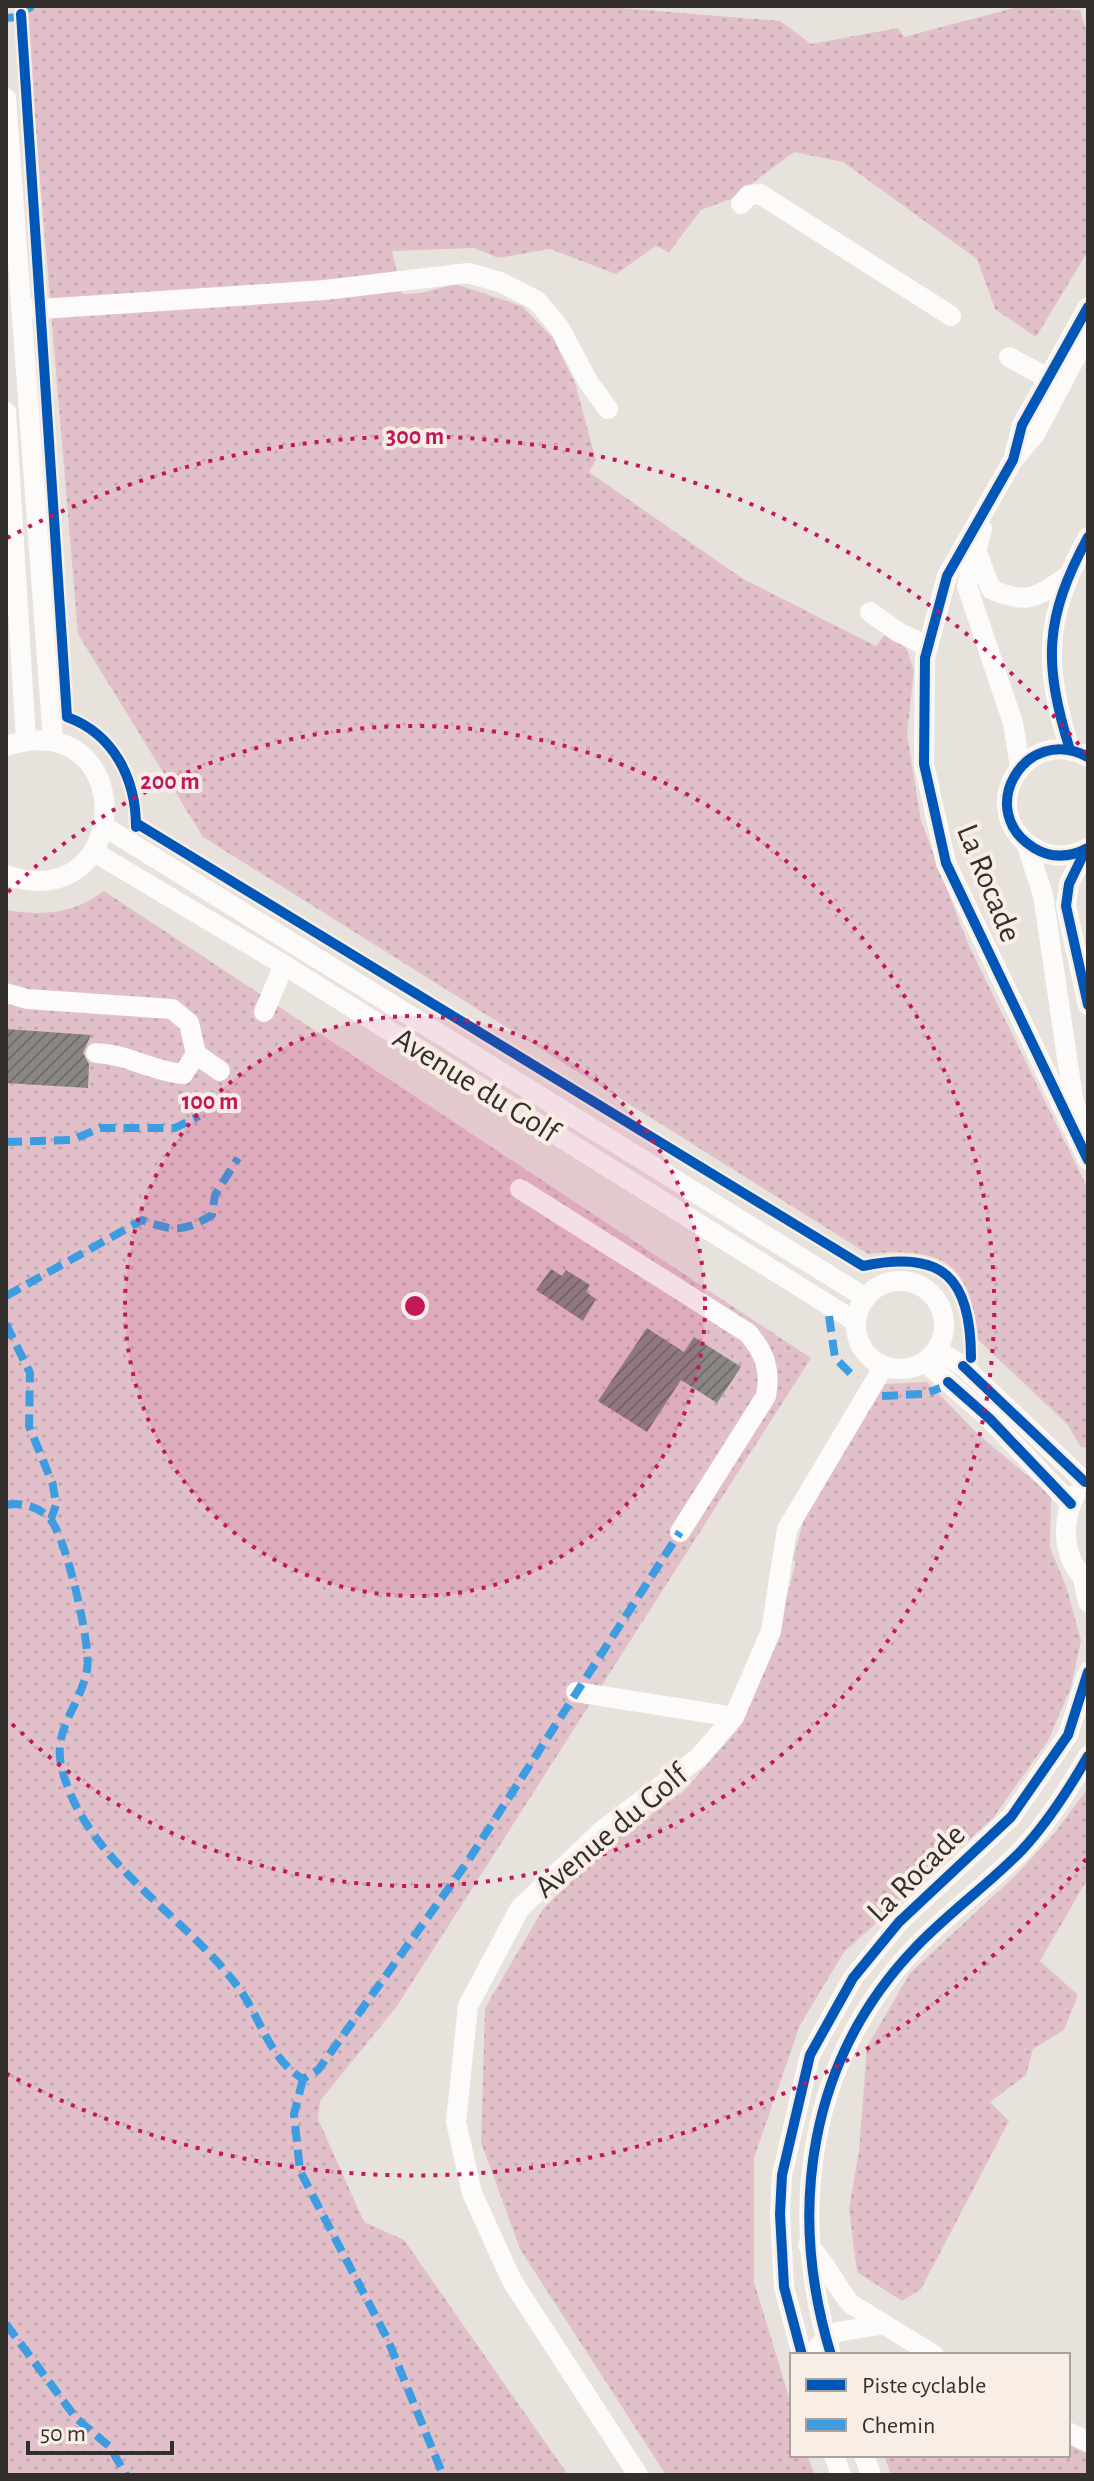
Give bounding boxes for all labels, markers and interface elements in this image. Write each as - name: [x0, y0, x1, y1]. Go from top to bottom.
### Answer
- text: 300 m: [386, 425, 444, 449]
- text: 200 m: [140, 770, 200, 794]
- street label: La Rocade: [951, 820, 1027, 946]
- street label: Avenue du Golf: [388, 1021, 566, 1150]
- text: 100 m: [182, 1090, 238, 1114]
- centre of rings: [401, 1292, 429, 1320]
- street label: Avenue du Golf: [528, 1757, 695, 1904]
- street label: La Rocade: [861, 1818, 971, 1928]
- legend: [790, 2353, 1070, 2457]
- text: Piste cyclable: [862, 2374, 986, 2398]
- scale bar: [28, 2405, 172, 2455]
- text: Chemin: [862, 2414, 935, 2438]
- text: 50 m: [40, 2422, 86, 2446]

